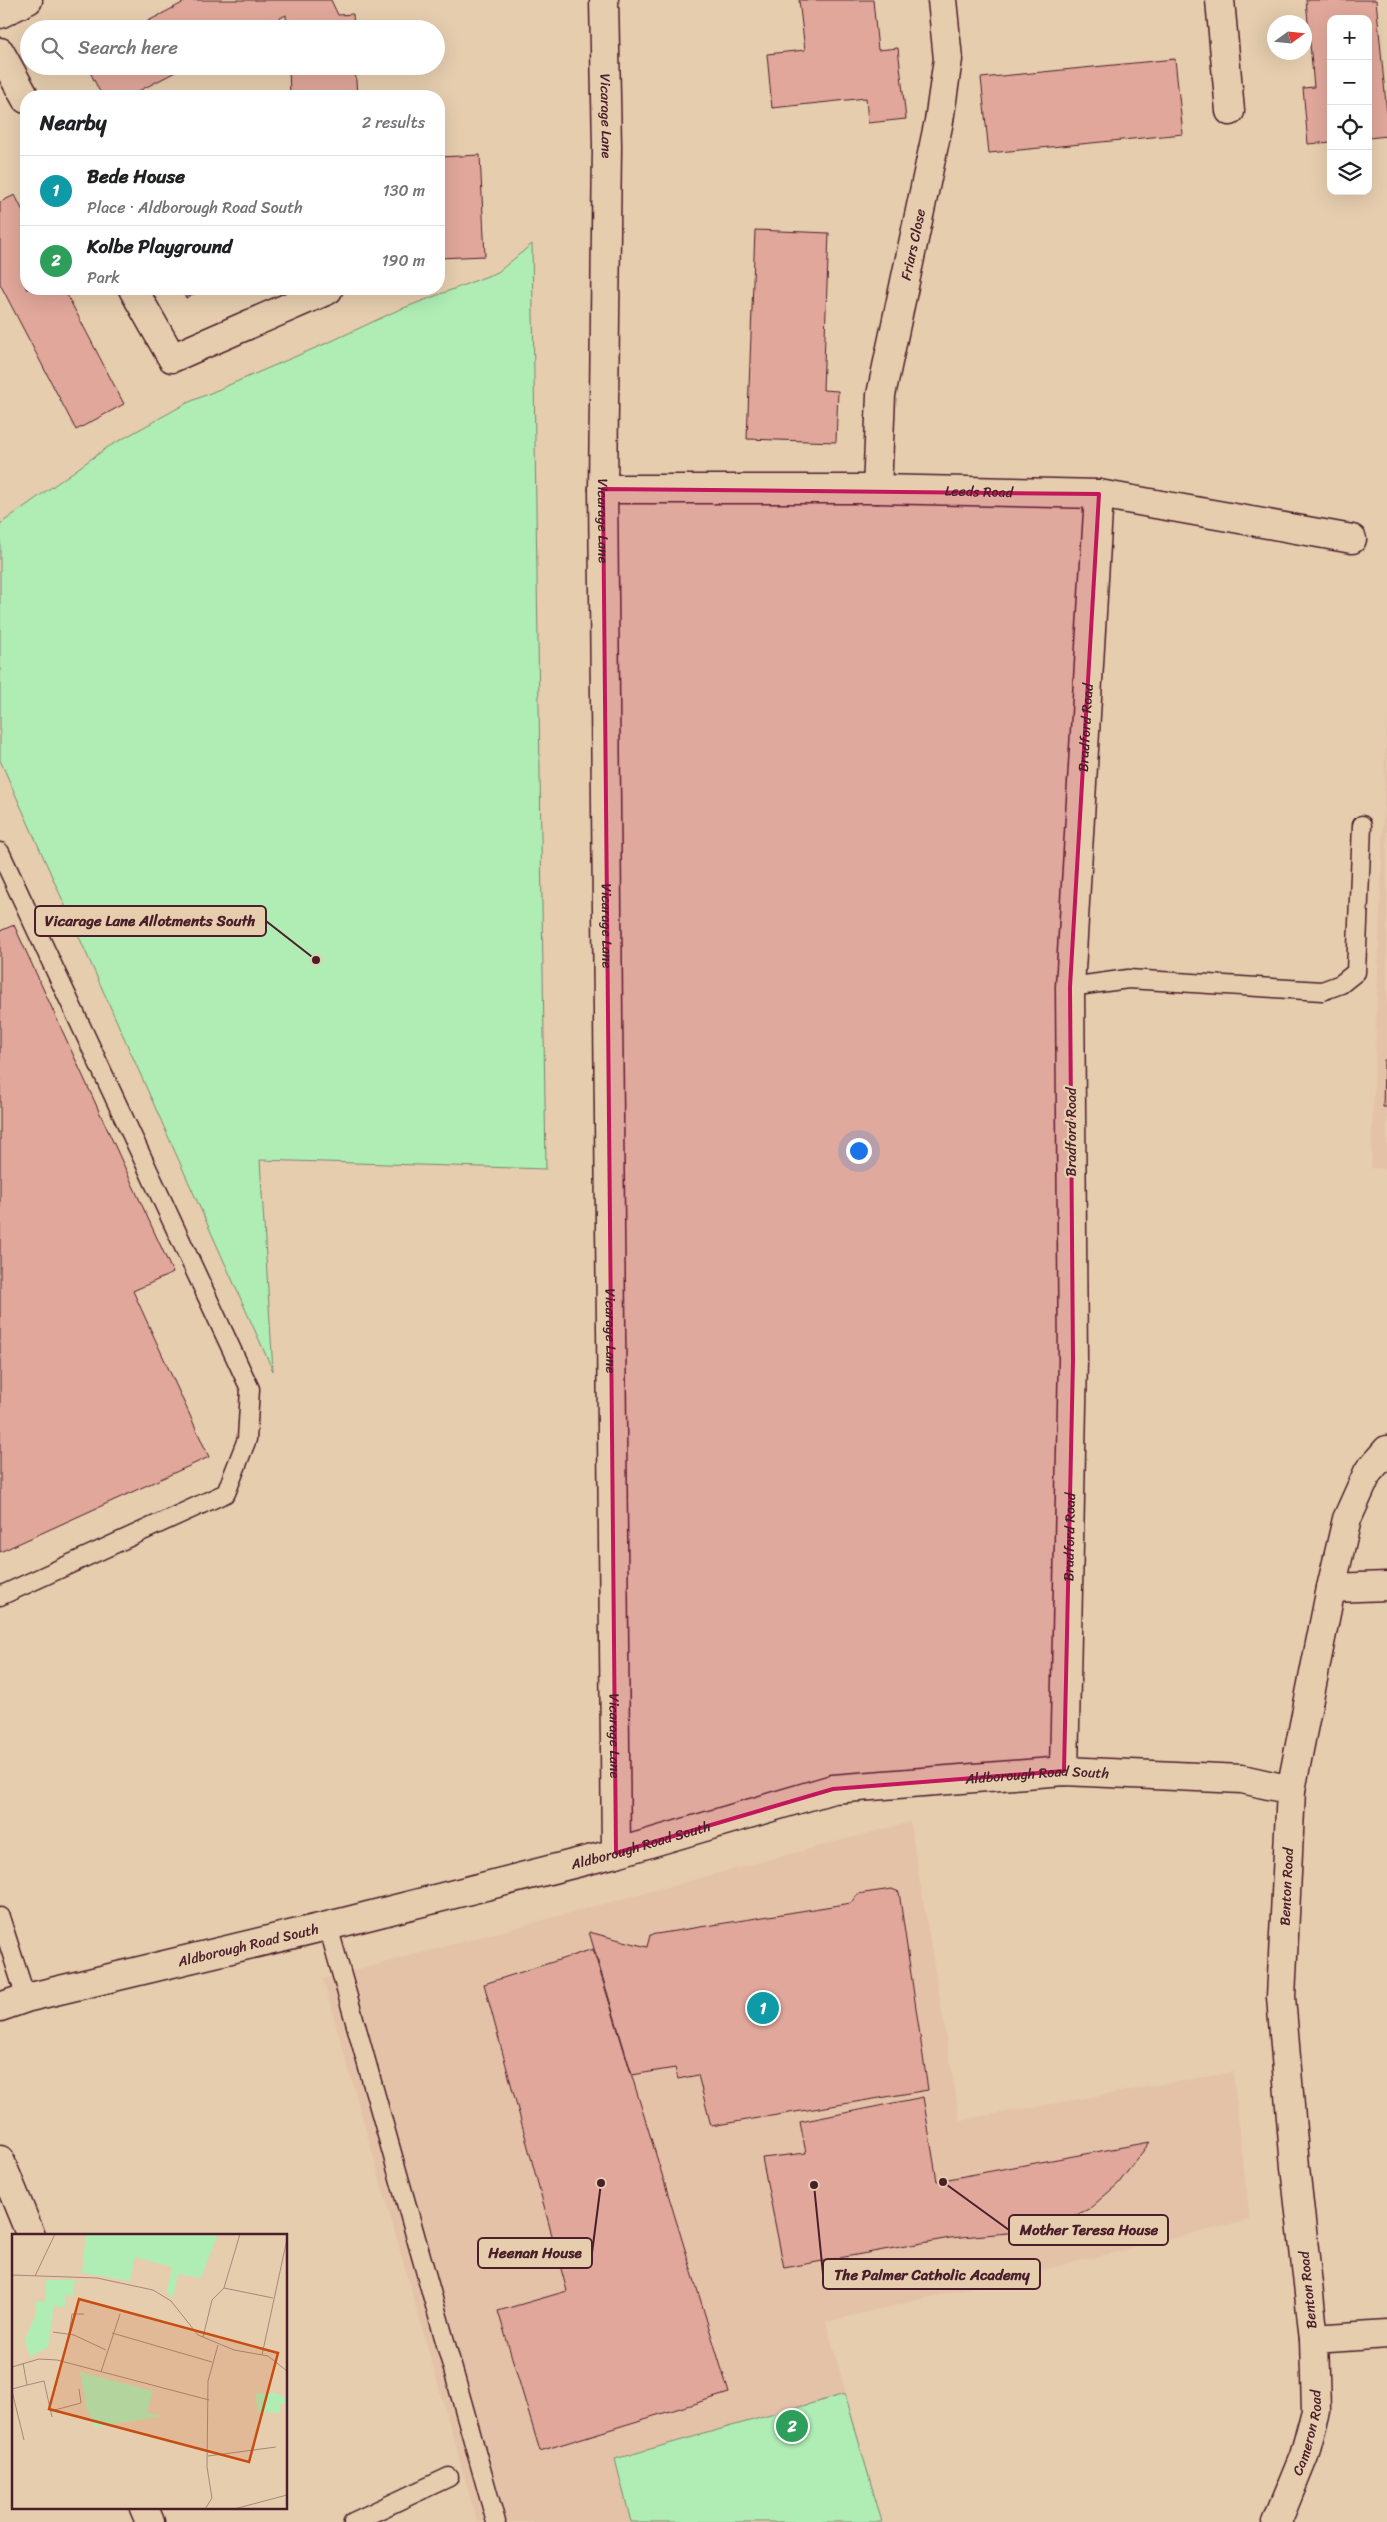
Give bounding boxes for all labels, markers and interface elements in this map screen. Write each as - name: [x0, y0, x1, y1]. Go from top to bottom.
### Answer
- north arrow: [1267, 15, 1312, 60]
- map controls: [1327, 15, 1372, 195]
- button: +: [1327, 15, 1372, 60]
- search box: [20, 20, 445, 75]
- text: Search here: [78, 31, 178, 64]
- icon: search: [38, 34, 66, 62]
- button: −: [1327, 60, 1372, 105]
- street label: Vicarage Lane: [593, 73, 620, 159]
- text: Nearby: [40, 104, 106, 142]
- button: locate: [1327, 105, 1372, 150]
- text: 2 results: [362, 108, 425, 137]
- button: layers: [1327, 150, 1372, 195]
- text: Bede House: [87, 160, 185, 193]
- text: 1: [53, 176, 59, 205]
- text: 130 m: [383, 176, 425, 205]
- text: Place · Aldborough Road South: [87, 193, 303, 222]
- street label: Friars Close: [893, 206, 933, 283]
- text: Kolbe Playground: [87, 230, 232, 263]
- text: 2: [51, 246, 61, 275]
- text: 190 m: [382, 246, 425, 275]
- text: Park: [87, 263, 120, 292]
- street label: Vicarage Lane: [590, 478, 616, 564]
- street label: Leeds Road: [945, 478, 1015, 505]
- street label: Bradford Road: [1070, 681, 1100, 773]
- street label: Vicarage Lane: [594, 883, 620, 969]
- callout: Vicarage Lane Allotments South: [35, 906, 266, 936]
- text: Vicarage Lane Allotments South: [45, 908, 255, 934]
- street label: Bradford Road: [1059, 1086, 1084, 1176]
- your location: [846, 1138, 872, 1164]
- street label: Vicarage Lane: [598, 1288, 624, 1374]
- street label: Bradford Road: [1056, 1491, 1083, 1582]
- street label: Vicarage Lane: [602, 1693, 628, 1779]
- street label: Aldborough Road South: [963, 1758, 1110, 1791]
- street label: Aldborough Road South: [567, 1813, 713, 1877]
- street label: Benton Road: [1272, 1846, 1301, 1926]
- street label: Aldborough Road South: [174, 1916, 321, 1974]
- pin: 1: [747, 1989, 779, 2027]
- callout: Mother Teresa House: [1009, 2215, 1168, 2245]
- text: Mother Teresa House: [1019, 2217, 1158, 2243]
- inset map: [12, 2234, 288, 2510]
- callout: Heenan House: [478, 2238, 592, 2268]
- text: Heenan House: [487, 2240, 582, 2266]
- street label: Benton Road: [1291, 2248, 1325, 2330]
- callout: The Palmer Catholic Academy: [823, 2259, 1040, 2289]
- text: The Palmer Catholic Academy: [834, 2262, 1030, 2288]
- street label: Cameron Road: [1285, 2388, 1329, 2479]
- pin: 2: [776, 2407, 808, 2445]

